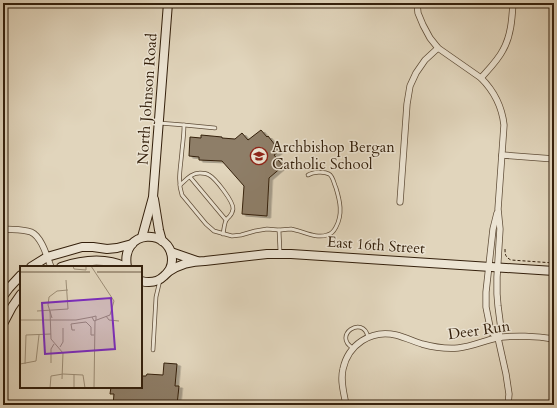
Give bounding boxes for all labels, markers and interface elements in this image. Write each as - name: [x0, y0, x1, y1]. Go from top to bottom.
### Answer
- street label: North Johnson Road: [132, 32, 162, 166]
- place label: Archbishop Bergan Catholic School: [272, 137, 395, 174]
- school or university icon: Archbishop Bergan Catholic School: [249, 146, 269, 166]
- street label: East 16th Street: [326, 232, 426, 258]
- inset map: [20, 266, 142, 388]
- street label: Deer Run: [447, 316, 512, 344]

